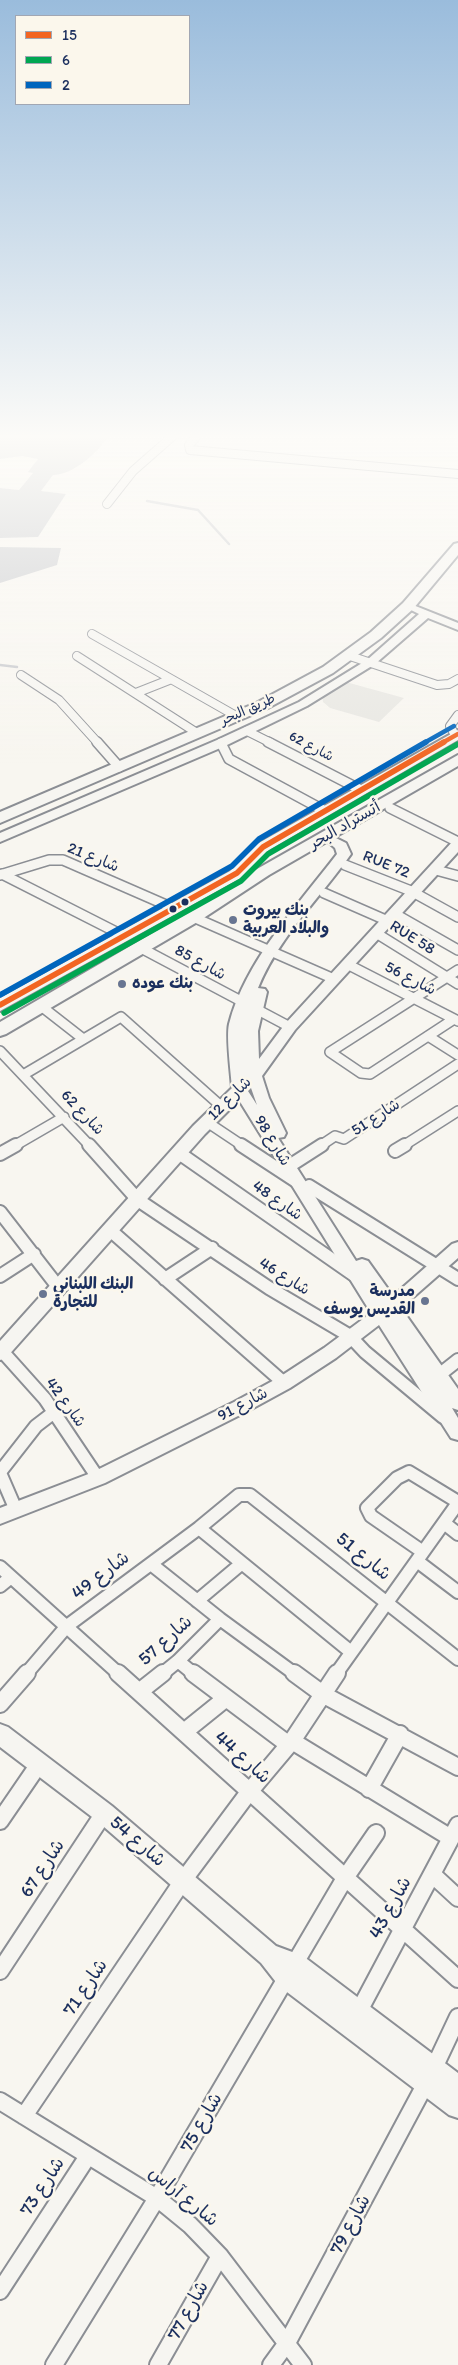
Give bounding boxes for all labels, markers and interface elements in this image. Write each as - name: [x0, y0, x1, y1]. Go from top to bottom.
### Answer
- legend: [15, 15, 190, 105]
- text: 15: [62, 26, 77, 44]
- text: 6: [62, 51, 70, 69]
- text: 2: [62, 76, 70, 94]
- street label: طريق البحر: [218, 690, 278, 730]
- street label: شارع 62: [286, 728, 336, 766]
- street label: أتستراد البحر: [306, 798, 384, 854]
- street label: شارع 21: [64, 839, 122, 877]
- street label: RUE 72: [360, 847, 412, 883]
- unlabelled marker: [180, 897, 190, 907]
- place label: بنك بيروت والبلاد العربية: [243, 901, 329, 939]
- unlabelled marker: [168, 904, 178, 914]
- marker: بنك بيروت والبلاد العربية: [227, 914, 239, 926]
- street label: RUE 58: [386, 917, 438, 959]
- street label: شارع 85: [171, 941, 229, 985]
- street label: شارع 56: [381, 958, 439, 1000]
- place label: بنك عوده: [132, 974, 193, 994]
- marker: بنك عوده: [116, 978, 128, 990]
- street label: شارع 12: [204, 1073, 256, 1125]
- street label: شارع 62: [56, 1086, 108, 1140]
- street label: شارع 51: [348, 1095, 404, 1141]
- street label: شارع 98: [250, 1112, 294, 1170]
- street label: شارع 48: [248, 1177, 306, 1225]
- street label: شارع 46: [255, 1254, 313, 1300]
- place label: البنك اللبناني للتجارة: [53, 1275, 133, 1313]
- place label: مدرسة القديس يوسف: [324, 1282, 415, 1320]
- marker: البنك اللبناني للتجارة: [37, 1288, 49, 1300]
- marker: مدرسة القديس يوسف: [419, 1295, 431, 1307]
- street label: شارع 42: [41, 1375, 89, 1431]
- street label: شارع 91: [215, 1384, 271, 1426]
- street label: شارع 51: [331, 1528, 395, 1586]
- street label: شارع 49: [67, 1547, 135, 1605]
- street label: شارع 57: [134, 1611, 198, 1671]
- street label: شارع 44: [209, 1727, 275, 1789]
- street label: شارع 54: [104, 1811, 170, 1873]
- street label: شارع 67: [16, 1836, 70, 1902]
- street label: شارع 43: [365, 1873, 417, 1943]
- street label: شارع 71: [59, 1955, 113, 2021]
- street label: شارع 75: [176, 2089, 228, 2157]
- street label: شارع 73: [16, 2153, 70, 2221]
- street label: شارع آراس: [143, 2162, 223, 2232]
- street label: شارع 79: [326, 2191, 376, 2259]
- street label: شارع 77: [163, 2277, 215, 2345]

